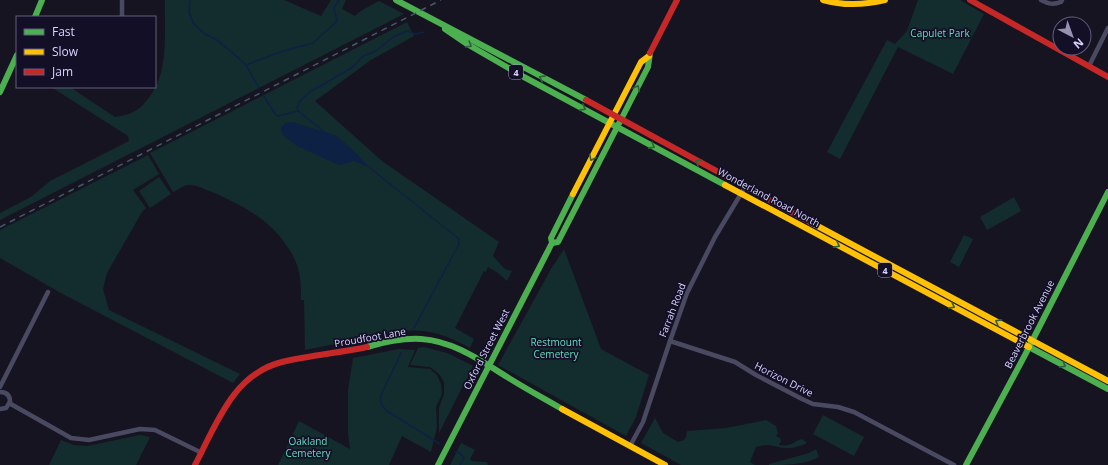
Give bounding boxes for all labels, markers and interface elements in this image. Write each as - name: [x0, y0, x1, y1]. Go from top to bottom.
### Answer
- legend: [16, 16, 156, 88]
- north arrow: [1052, 16, 1092, 56]
- text: Fast: [52, 23, 75, 40]
- park label: Capulet Park: [910, 26, 970, 40]
- text: N: [1071, 35, 1087, 53]
- one-way arrow: [465, 41, 472, 48]
- text: Slow: [52, 43, 79, 60]
- text: Jam: [51, 63, 73, 80]
- road number: 4: [509, 65, 523, 79]
- one-way arrow: [539, 75, 547, 83]
- one-way arrow: [633, 85, 640, 92]
- one-way arrow: [579, 104, 586, 111]
- one-way arrow: [647, 141, 655, 148]
- one-way arrow: [590, 154, 597, 161]
- one-way arrow: [695, 159, 703, 167]
- street label: Wonderland Road North: [715, 164, 823, 230]
- one-way arrow: [833, 240, 840, 248]
- road number: 4: [878, 263, 892, 277]
- street label: Beaverbrook Avenue: [1001, 277, 1057, 370]
- street label: Farrah Road: [655, 281, 689, 339]
- one-way arrow: [948, 302, 955, 309]
- street label: Oxford Street West: [460, 306, 513, 392]
- one-way arrow: [995, 319, 1002, 327]
- street label: Proudfoot Lane: [333, 324, 407, 350]
- park label: Restmount Cemetery: [530, 335, 582, 361]
- street label: Horizon Drive: [752, 358, 816, 400]
- one-way arrow: [1059, 360, 1067, 368]
- park label: Oakland Cemetery: [285, 434, 332, 460]

